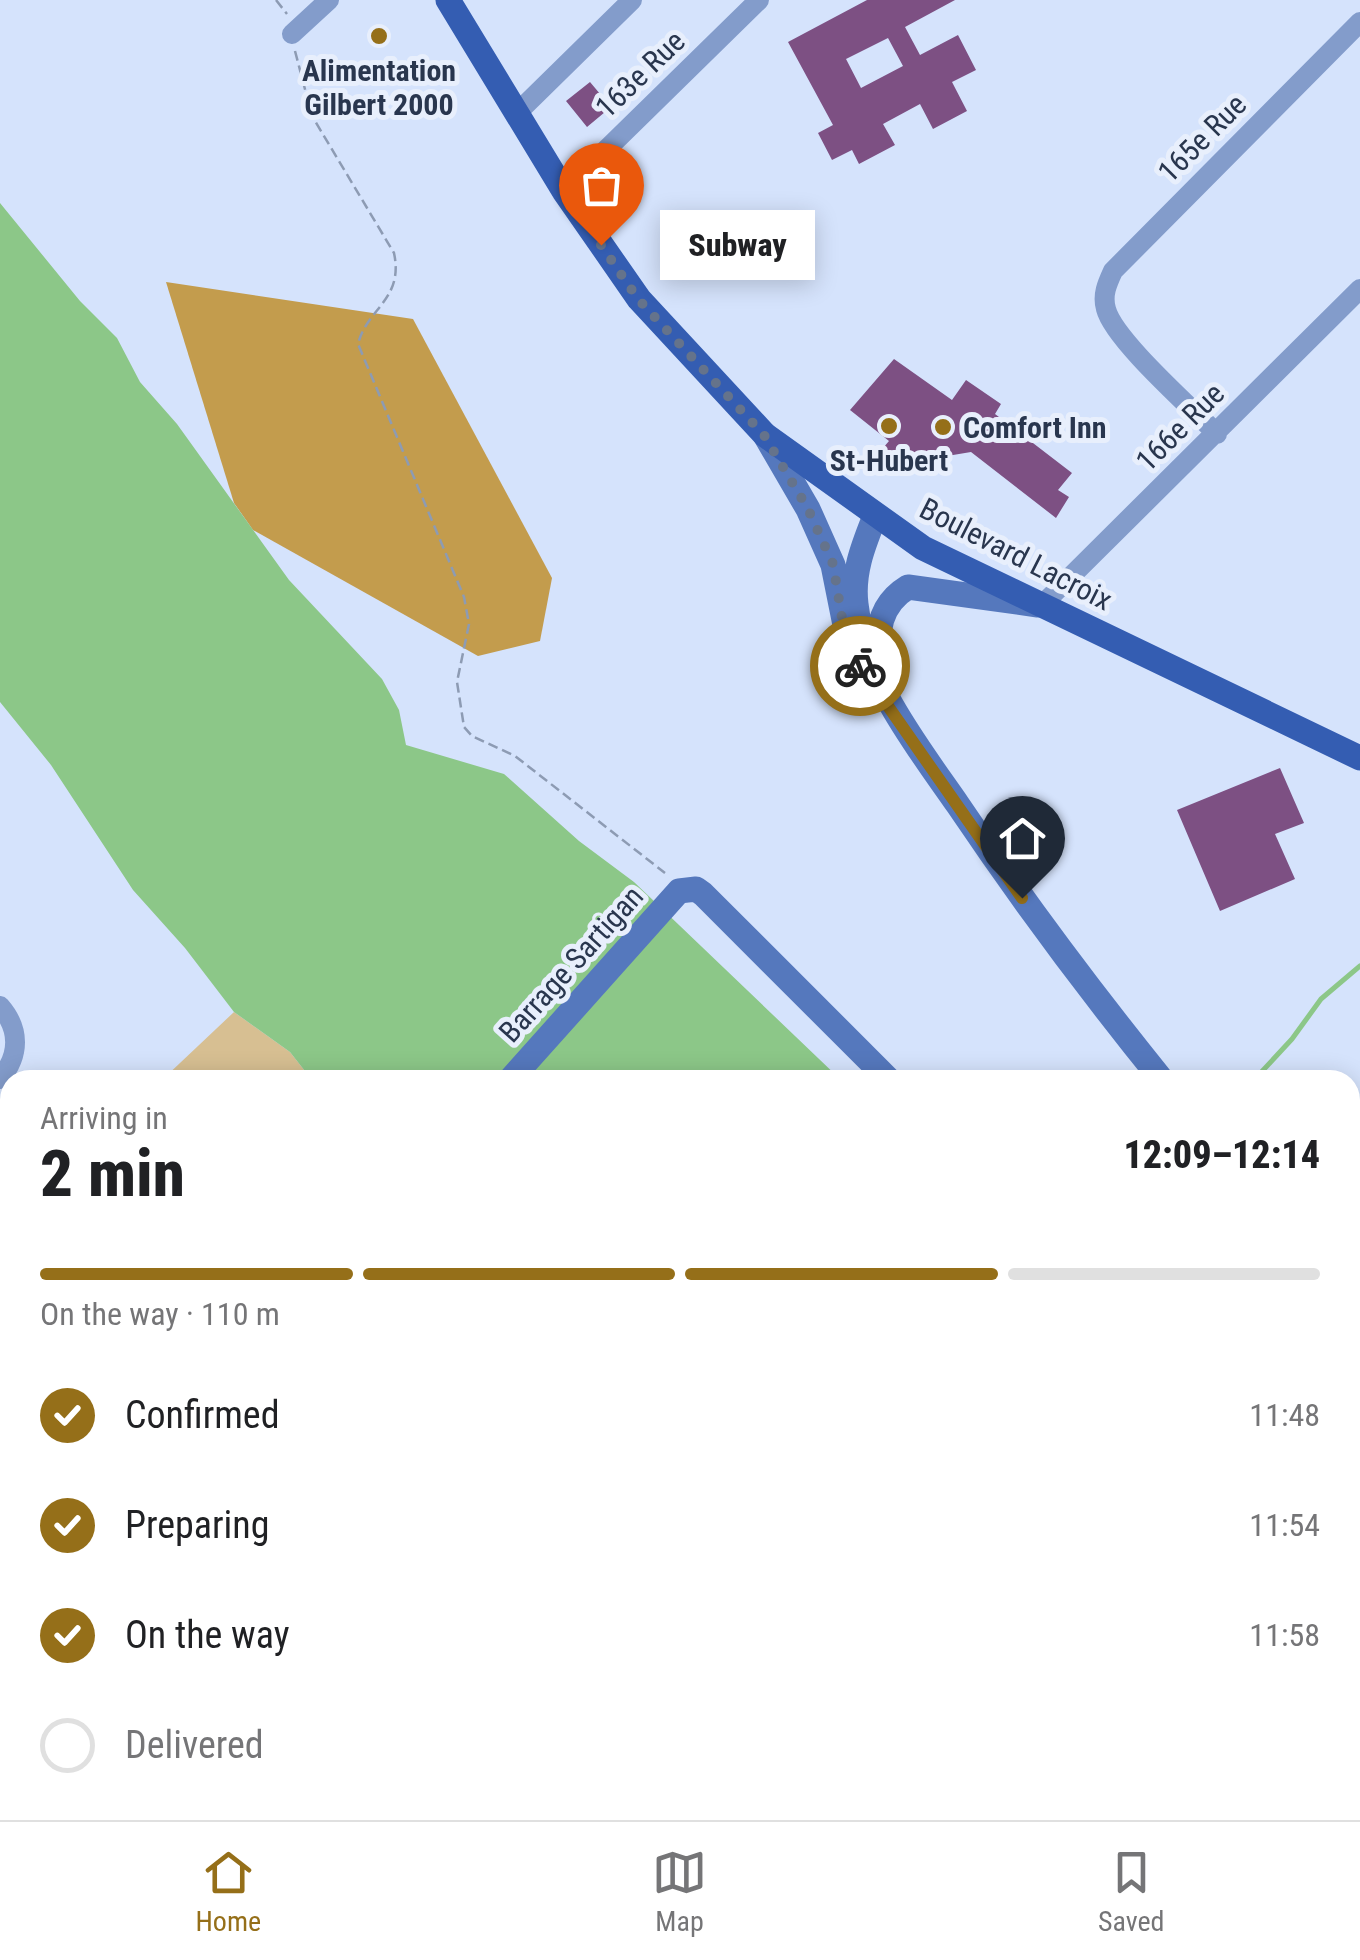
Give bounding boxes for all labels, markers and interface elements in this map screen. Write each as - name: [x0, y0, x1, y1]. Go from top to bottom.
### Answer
- street label: 163e Rue: [588, 23, 692, 125]
- marker: Alimentation Gilbert 2000: [368, 25, 390, 47]
- place label: Alimentation Gilbert 2000: [302, 53, 456, 122]
- street label: 165e Rue: [1151, 87, 1253, 189]
- pin: [559, 143, 644, 246]
- icon: bag: [574, 158, 629, 213]
- callout: Subway: [661, 210, 816, 280]
- text: Subway: [688, 226, 787, 264]
- street label: 166e Rue: [1129, 376, 1231, 478]
- place label: Comfort Inn: [963, 410, 1106, 445]
- marker: St-Hubert: [878, 415, 900, 437]
- marker: Comfort Inn: [932, 416, 954, 438]
- place label: St-Hubert: [830, 443, 948, 478]
- street label: Boulevard Lacroix: [914, 491, 1118, 617]
- courier: [810, 616, 910, 716]
- icon: bike: [833, 639, 888, 694]
- pin: [980, 796, 1065, 899]
- icon: home: [995, 811, 1050, 866]
- street label: Barrage Sartigan: [492, 879, 650, 1049]
- text: Arriving in: [40, 1099, 168, 1137]
- text: 12:09–12:14: [1123, 1133, 1320, 1177]
- text: 2 min: [40, 1136, 185, 1212]
- text: On the way · 110 m: [40, 1295, 280, 1333]
- icon: check: [40, 1388, 95, 1443]
- text: Confirmed: [125, 1393, 280, 1437]
- text: 11:48: [1249, 1396, 1320, 1434]
- icon: check: [40, 1498, 95, 1553]
- text: Preparing: [125, 1503, 270, 1547]
- text: 11:54: [1249, 1506, 1320, 1544]
- icon: check: [40, 1608, 95, 1663]
- text: On the way: [125, 1613, 290, 1657]
- text: 11:58: [1249, 1616, 1320, 1654]
- text: Delivered: [125, 1723, 264, 1767]
- tab: Home: [195, 1845, 261, 1938]
- tab: Map: [652, 1845, 707, 1938]
- tab: Saved: [1098, 1845, 1165, 1938]

